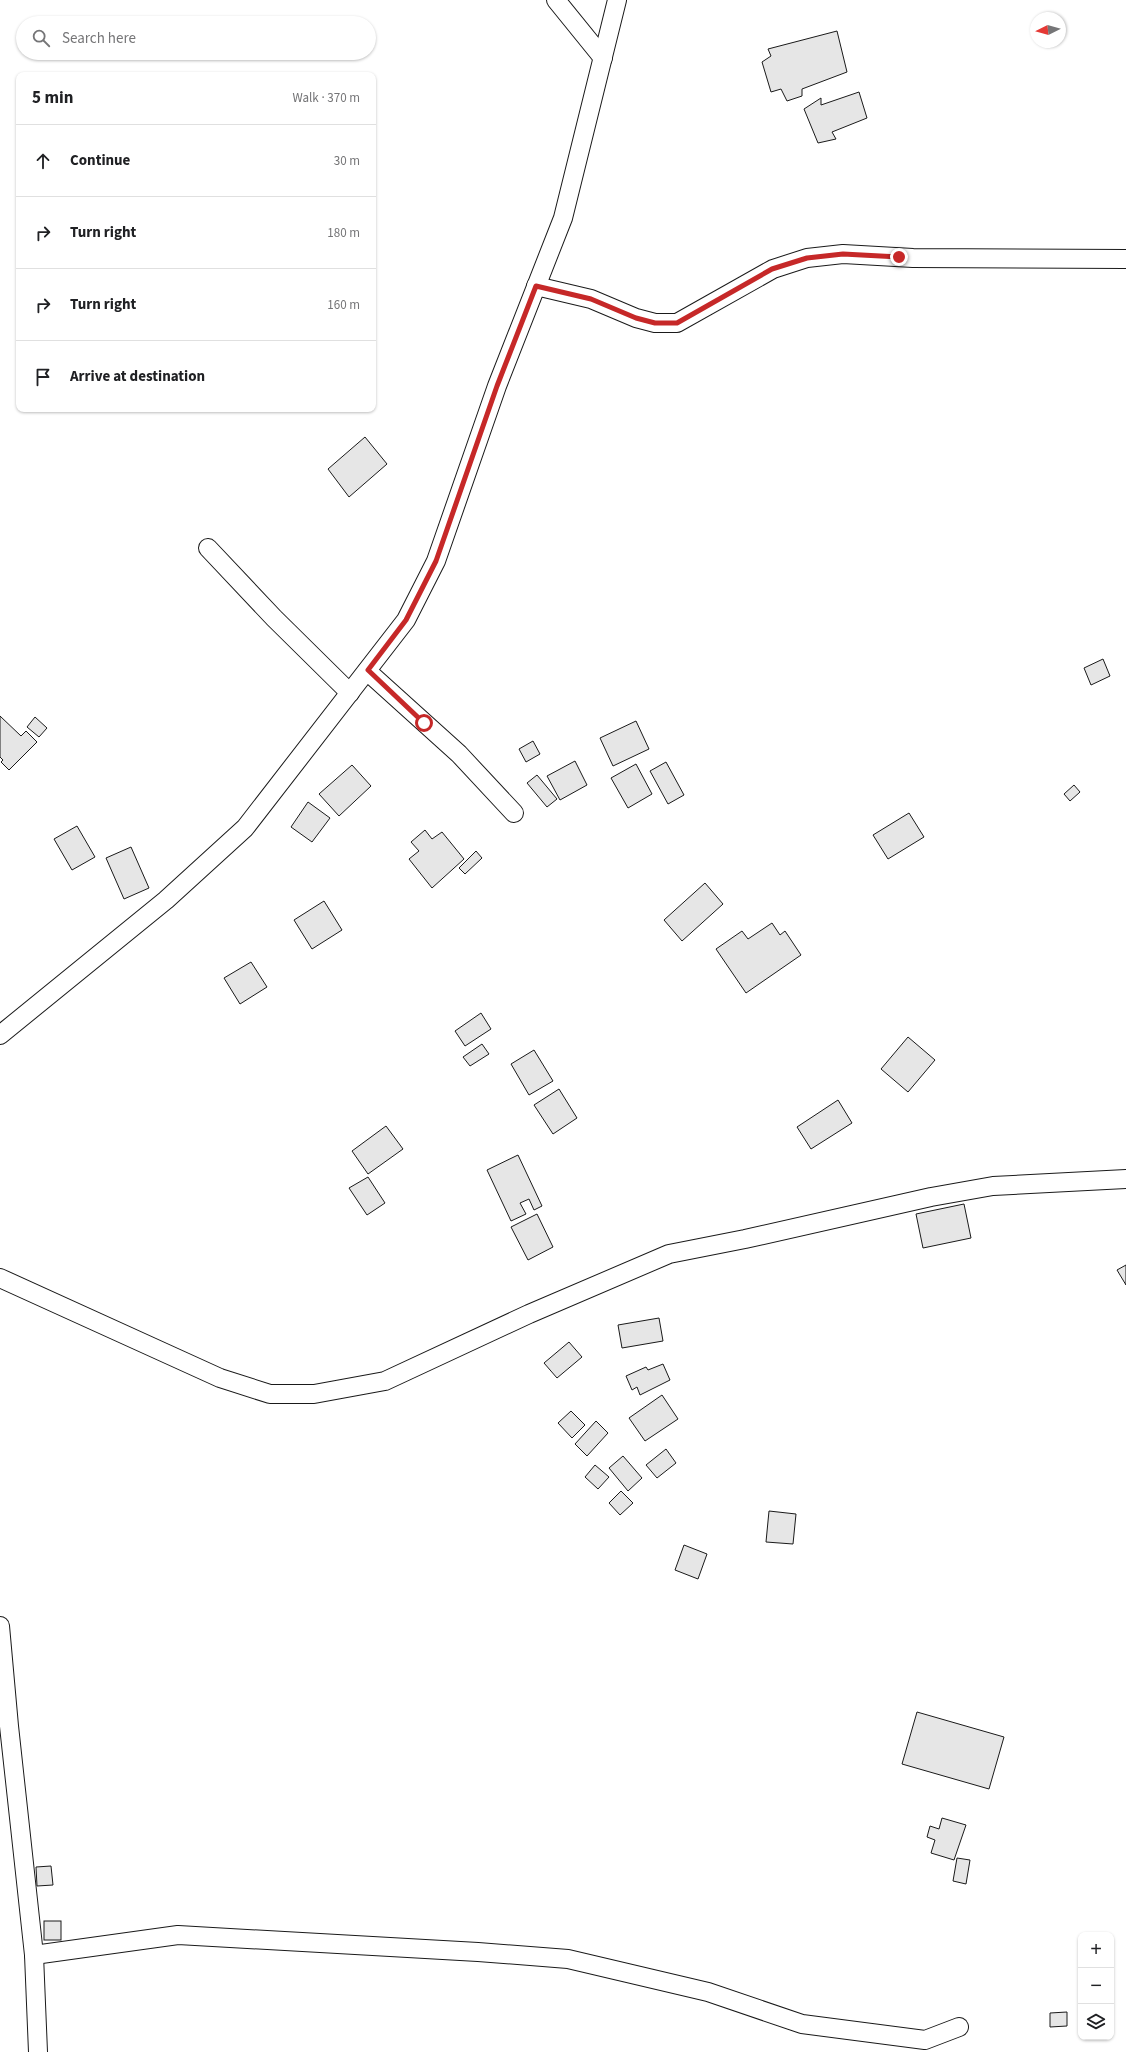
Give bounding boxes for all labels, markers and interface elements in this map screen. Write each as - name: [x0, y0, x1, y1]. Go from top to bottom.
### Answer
- north arrow: [1030, 12, 1066, 48]
- search box: [16, 16, 376, 60]
- icon: search: [30, 27, 52, 49]
- text: Search here: [62, 28, 136, 49]
- text: 5 min: [32, 86, 73, 110]
- text: Walk · 370 m: [292, 89, 360, 107]
- icon: ahead: [32, 150, 54, 172]
- text: Continue: [70, 150, 130, 171]
- text: 30 m: [334, 152, 360, 170]
- icon: right: [32, 222, 54, 244]
- text: Turn right: [70, 222, 136, 243]
- text: 180 m: [327, 224, 360, 242]
- route end: [890, 248, 908, 266]
- icon: right: [32, 294, 54, 316]
- text: Turn right: [70, 294, 136, 315]
- text: 160 m: [327, 296, 360, 314]
- icon: arrive: [32, 366, 54, 388]
- text: Arrive at destination: [70, 366, 205, 387]
- route start: [415, 714, 433, 732]
- map controls: [1078, 1932, 1114, 2040]
- button: +: [1078, 1932, 1114, 1968]
- button: −: [1078, 1968, 1114, 2004]
- button: layers: [1078, 2004, 1114, 2040]

